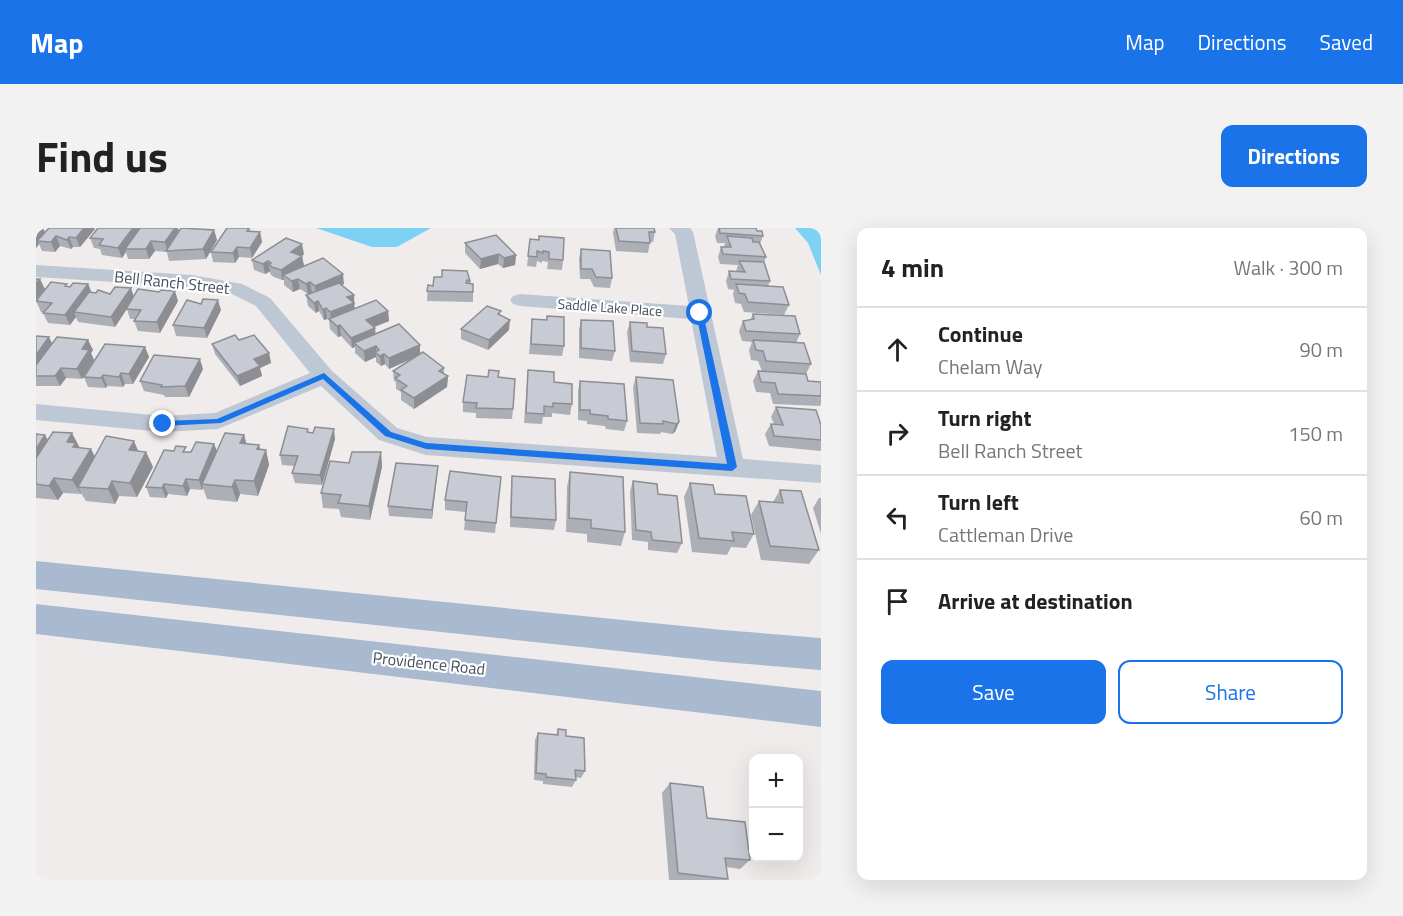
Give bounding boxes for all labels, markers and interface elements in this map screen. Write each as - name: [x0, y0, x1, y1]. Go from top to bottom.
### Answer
- text: Map: [30, 21, 84, 64]
- text: Map: [1125, 26, 1165, 58]
- text: Directions: [1198, 26, 1287, 58]
- text: Saved: [1320, 26, 1373, 58]
- text: Find us: [36, 124, 168, 188]
- button: Directions: [1221, 125, 1367, 187]
- text: 4 min: [881, 248, 944, 287]
- text: Walk · 300 m: [1234, 252, 1343, 283]
- street label: Bell Ranch Street: [113, 264, 231, 300]
- street label: Saddle Lake Place: [557, 293, 663, 321]
- route start: [686, 299, 712, 325]
- text: Continue: [938, 317, 1023, 351]
- icon: ahead: [881, 333, 914, 366]
- text: 90 m: [1299, 334, 1343, 365]
- text: Chelam Way: [938, 351, 1042, 382]
- text: Turn right: [938, 401, 1032, 435]
- route end: [149, 410, 175, 436]
- icon: right: [881, 417, 914, 450]
- text: 150 m: [1288, 418, 1343, 449]
- text: Bell Ranch Street: [938, 435, 1083, 466]
- text: Turn left: [938, 485, 1019, 519]
- icon: left: [881, 501, 914, 534]
- text: 60 m: [1299, 502, 1343, 533]
- text: Cattleman Drive: [938, 519, 1073, 550]
- text: Arrive at destination: [938, 584, 1133, 618]
- icon: arrive: [881, 585, 914, 618]
- street label: Providence Road: [372, 645, 486, 681]
- button: Save: [881, 660, 1106, 724]
- button: Share: [1118, 660, 1343, 724]
- map controls: [749, 754, 803, 862]
- button: +: [749, 754, 803, 808]
- button: −: [749, 808, 803, 862]

